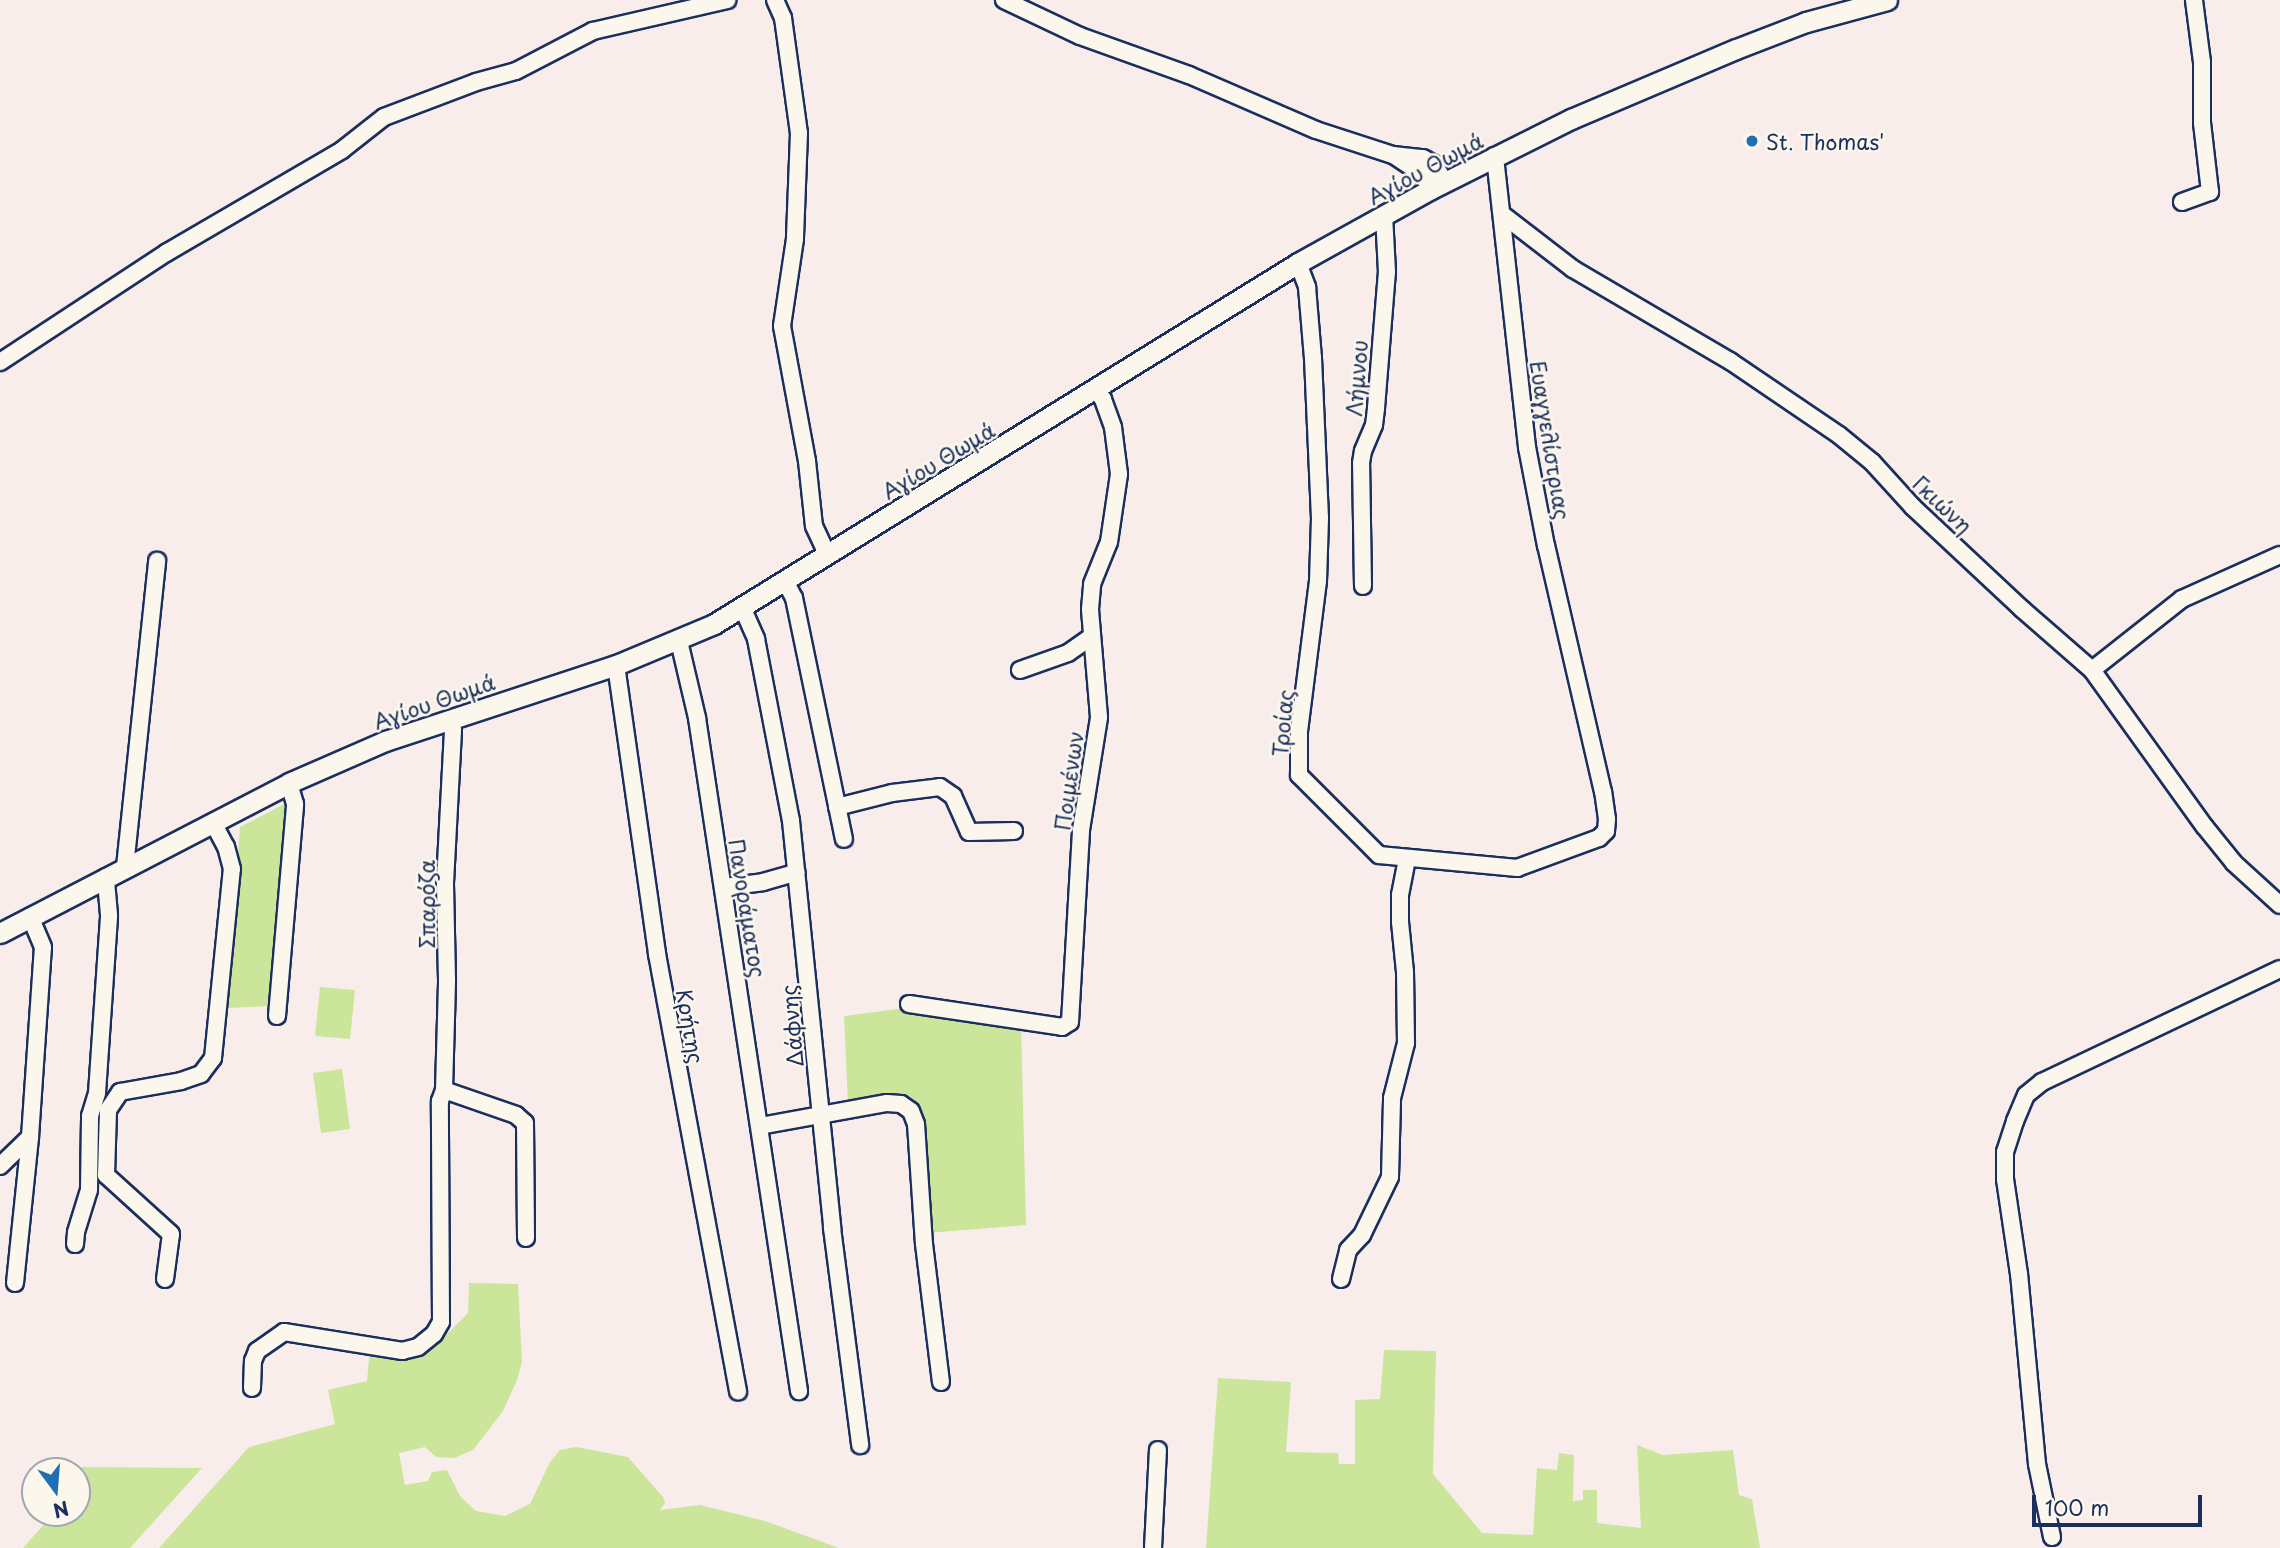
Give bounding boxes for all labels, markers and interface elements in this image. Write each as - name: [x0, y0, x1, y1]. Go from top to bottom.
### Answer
- street label: Αγίου Θωμά: [1363, 127, 1487, 209]
- place label: St. Thomas': [1766, 128, 1885, 154]
- marker: St. Thomas': [1744, 133, 1760, 149]
- street label: Λήμνου: [1340, 339, 1372, 417]
- street label: Ευαγγελίστριας: [1526, 359, 1576, 521]
- street label: Αγίου Θωμά: [877, 416, 999, 504]
- street label: Γκιώνη: [1908, 470, 1978, 538]
- street label: Αγίου Θωμά: [370, 668, 498, 734]
- street label: Τροίας: [1267, 688, 1297, 758]
- street label: Ποιμένων: [1049, 729, 1087, 833]
- street label: Πανοράματος: [725, 837, 771, 979]
- street label: Σπαρόζα: [413, 860, 439, 948]
- street label: Δάφνης: [775, 984, 807, 1068]
- street label: Κρήτης: [672, 987, 710, 1065]
- north arrow: [21, 1457, 91, 1527]
- scale bar: [2035, 1482, 2205, 1526]
- text: 100 m: [2045, 1491, 2109, 1523]
- text: N: [50, 1495, 72, 1526]

